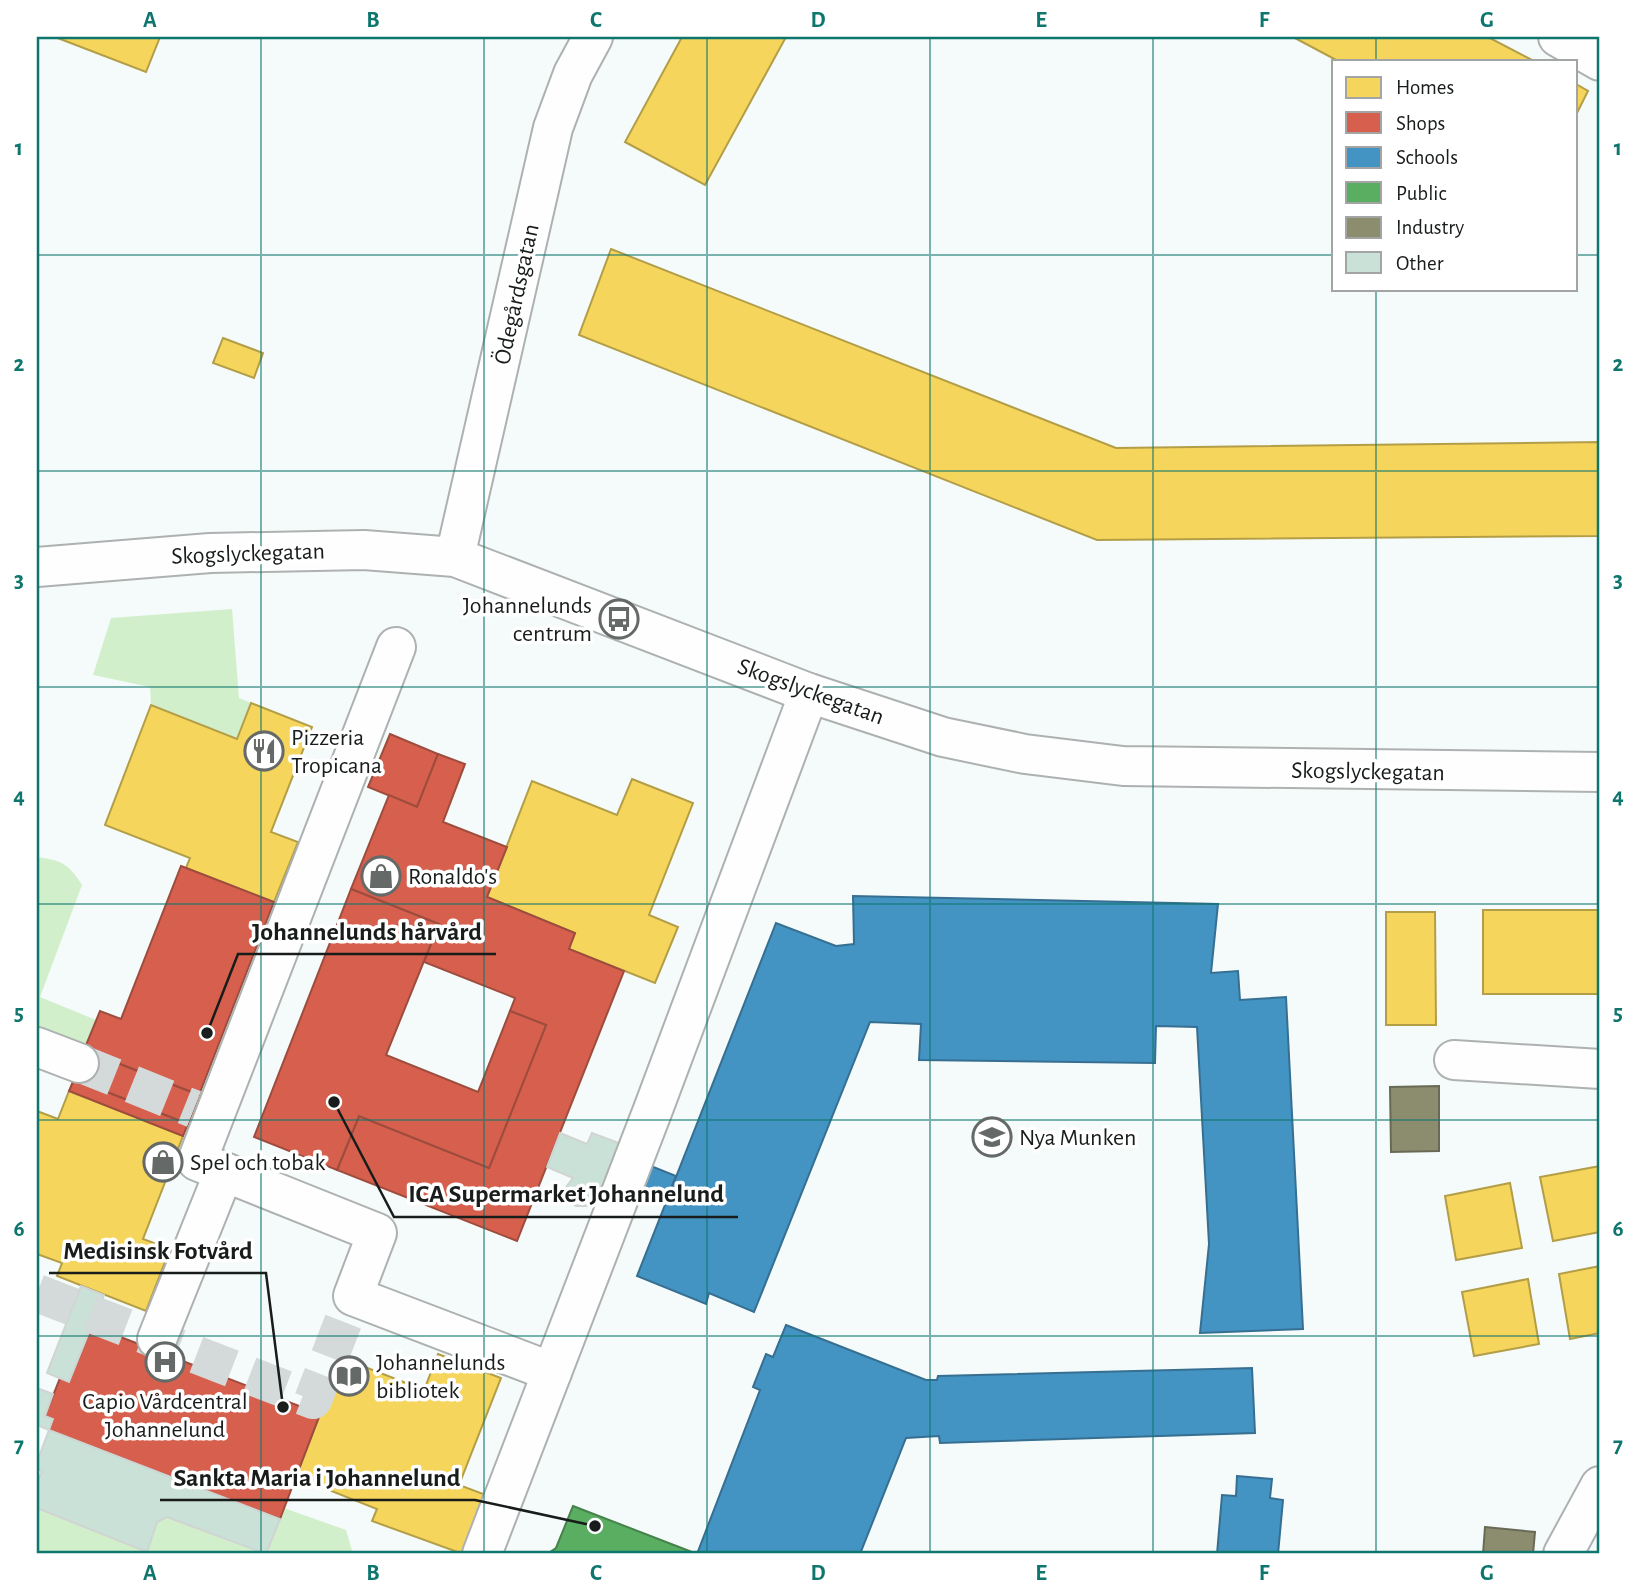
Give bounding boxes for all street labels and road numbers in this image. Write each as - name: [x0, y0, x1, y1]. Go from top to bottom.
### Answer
- street label: Ödegårdsgatan: [489, 222, 544, 367]
- street label: Skogslyckegatan: [171, 539, 325, 569]
- street label: Skogslyckegatan: [734, 654, 887, 730]
- street label: Skogslyckegatan: [1291, 759, 1445, 785]

